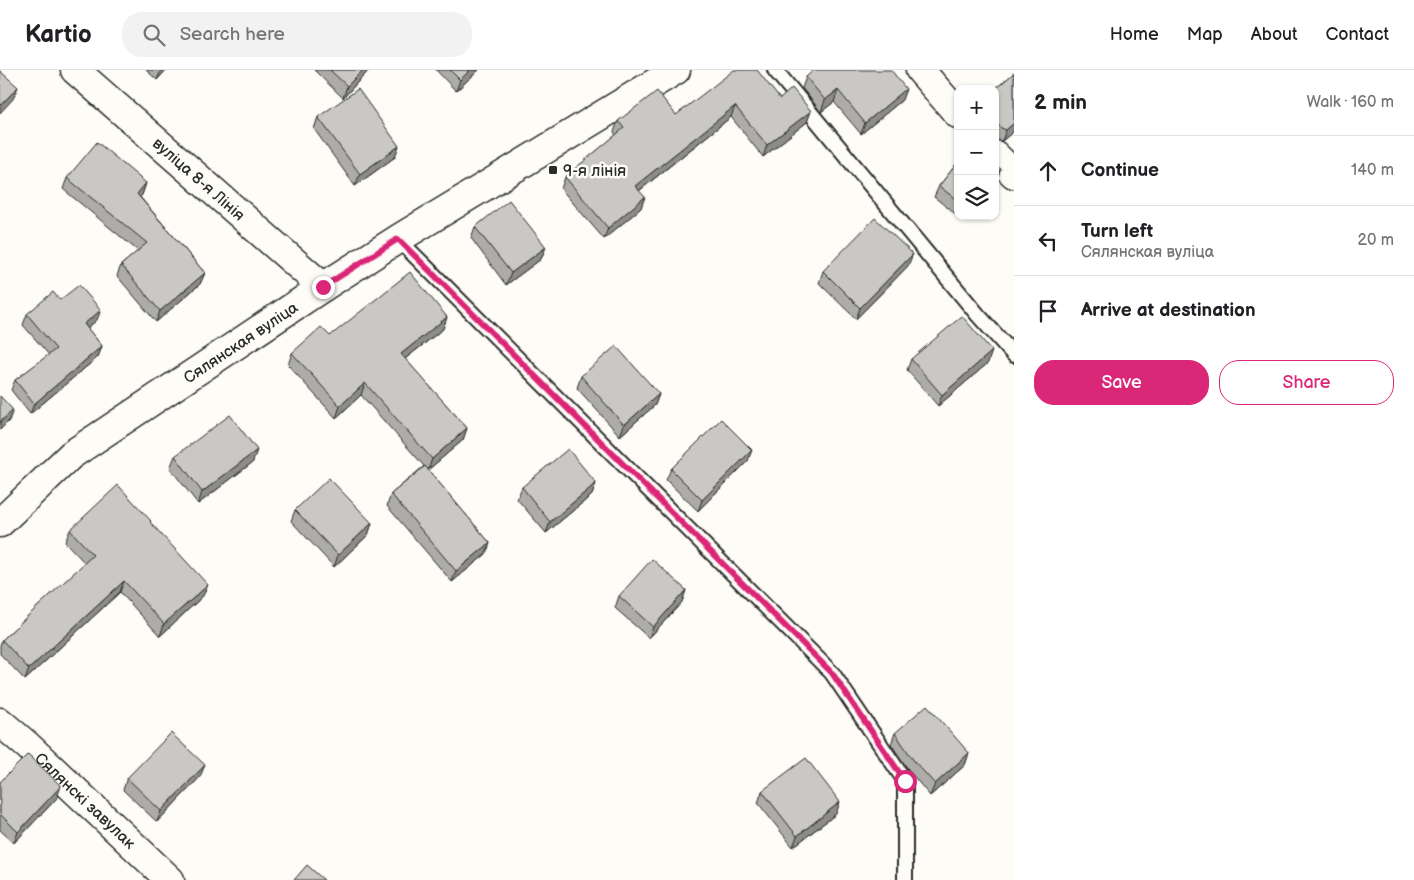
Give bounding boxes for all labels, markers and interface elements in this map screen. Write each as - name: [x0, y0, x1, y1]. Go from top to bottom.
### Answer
- search box: [122, 12, 472, 57]
- text: Kartio: [25, 20, 92, 49]
- icon: search: [140, 21, 168, 49]
- text: Search here: [180, 23, 285, 46]
- text: Home: [1110, 24, 1159, 45]
- text: Map: [1187, 24, 1223, 45]
- text: About: [1251, 24, 1298, 45]
- text: Contact: [1326, 24, 1389, 45]
- map controls: [954, 85, 999, 220]
- button: +: [954, 85, 999, 130]
- text: 2 min: [1034, 90, 1087, 115]
- text: Walk · 160 m: [1306, 93, 1394, 112]
- button: −: [954, 130, 999, 175]
- street label: вуліца 8-я Лінія: [148, 134, 248, 225]
- icon: ahead: [1034, 157, 1062, 185]
- text: Continue: [1081, 159, 1159, 182]
- text: 140 m: [1351, 161, 1394, 180]
- place label: 9-я лінія: [563, 162, 626, 181]
- marker: 9-я лінія: [547, 164, 559, 176]
- button: layers: [954, 175, 999, 220]
- text: Turn left: [1081, 220, 1153, 243]
- icon: left: [1034, 227, 1062, 255]
- text: 20 m: [1358, 231, 1394, 250]
- text: Сялянская вуліца: [1081, 243, 1214, 262]
- route end: [312, 276, 335, 299]
- icon: arrive: [1034, 297, 1062, 325]
- street label: Сялянская вуліца: [181, 298, 302, 388]
- text: Arrive at destination: [1081, 299, 1256, 322]
- button: Save: [1034, 360, 1209, 405]
- button: Share: [1219, 360, 1394, 405]
- street label: Сялянскі завулак: [30, 749, 139, 854]
- route start: [894, 770, 917, 793]

